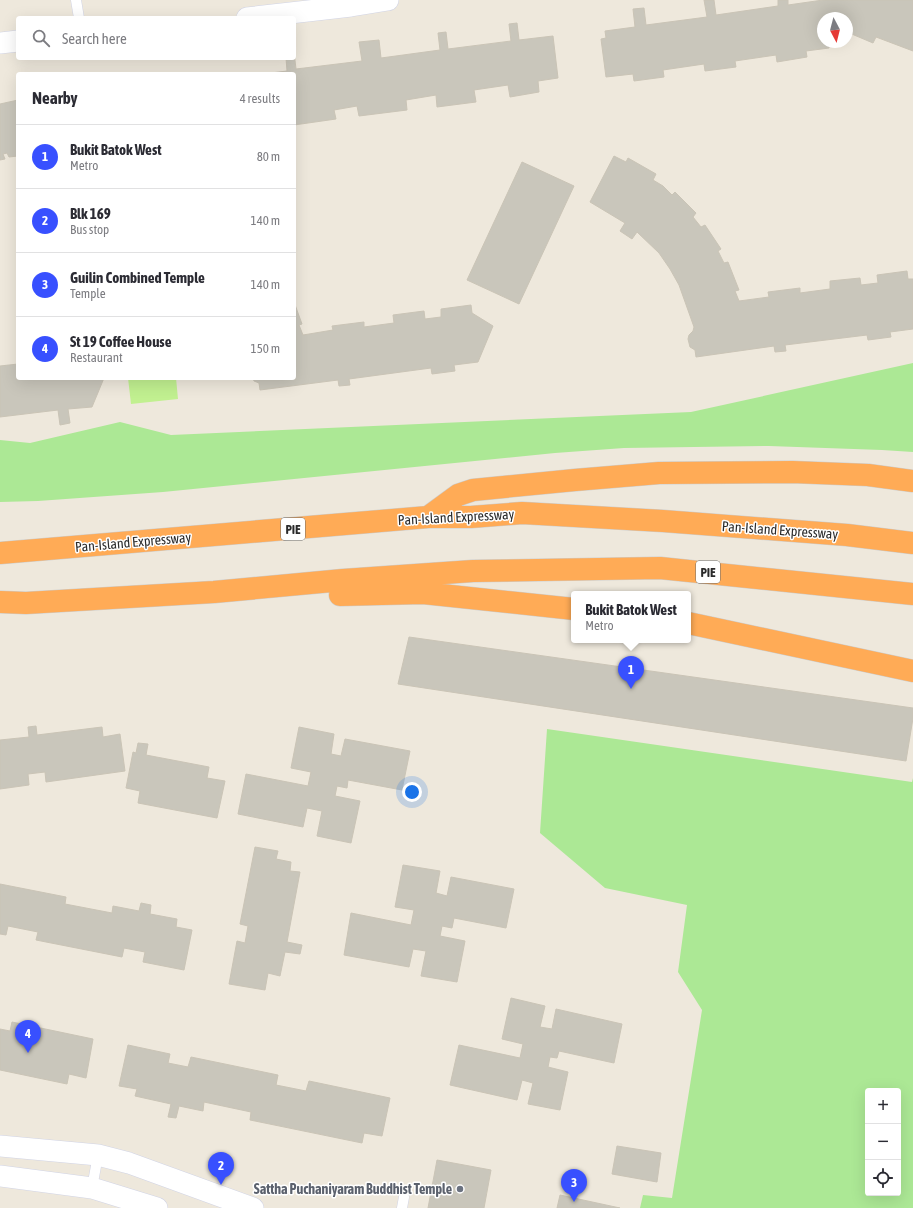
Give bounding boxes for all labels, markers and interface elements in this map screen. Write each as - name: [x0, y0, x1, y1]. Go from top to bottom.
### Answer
- north arrow: [817, 12, 853, 48]
- search box: [16, 16, 296, 60]
- icon: search: [30, 27, 52, 49]
- text: Search here: [62, 30, 127, 47]
- text: Nearby: [32, 88, 78, 108]
- text: 4 results: [240, 91, 280, 106]
- text: Bukit Batok West: [70, 141, 162, 158]
- text: 1: [42, 149, 48, 164]
- text: 80 m: [257, 149, 280, 164]
- text: Metro: [70, 158, 98, 173]
- text: Blk 169: [70, 205, 111, 222]
- text: 2: [42, 213, 48, 228]
- text: 140 m: [251, 213, 280, 228]
- text: Bus stop: [70, 222, 109, 237]
- text: Guilin Combined Temple: [70, 269, 205, 286]
- text: 3: [42, 277, 48, 292]
- text: 140 m: [251, 277, 280, 292]
- text: Temple: [70, 286, 106, 301]
- text: St 19 Coffee House: [70, 333, 171, 350]
- text: 4: [42, 341, 48, 356]
- text: 150 m: [251, 341, 280, 356]
- text: Restaurant: [70, 350, 123, 365]
- street label: Pan-Island Expressway: [397, 506, 515, 528]
- road number: PIE: [281, 518, 305, 540]
- street label: Pan-Island Expressway: [721, 518, 839, 542]
- street label: Pan-Island Expressway: [74, 529, 192, 555]
- road number: PIE: [696, 561, 720, 583]
- popup: [571, 591, 691, 643]
- text: Bukit Batok West: [585, 601, 677, 618]
- text: Metro: [585, 618, 614, 633]
- pin: 1: [618, 656, 644, 689]
- your location: [402, 782, 422, 802]
- pin: 4: [15, 1020, 41, 1053]
- map controls: [865, 1088, 901, 1196]
- button: +: [865, 1088, 901, 1124]
- button: −: [865, 1124, 901, 1160]
- pin: 2: [208, 1152, 234, 1185]
- button: locate: [865, 1160, 901, 1196]
- pin: 3: [561, 1169, 587, 1202]
- place label: Sattha Puchaniyaram Buddhist Temple: [254, 1181, 452, 1197]
- marker: Sattha Puchaniyaram Buddhist Temple: [455, 1184, 465, 1194]

